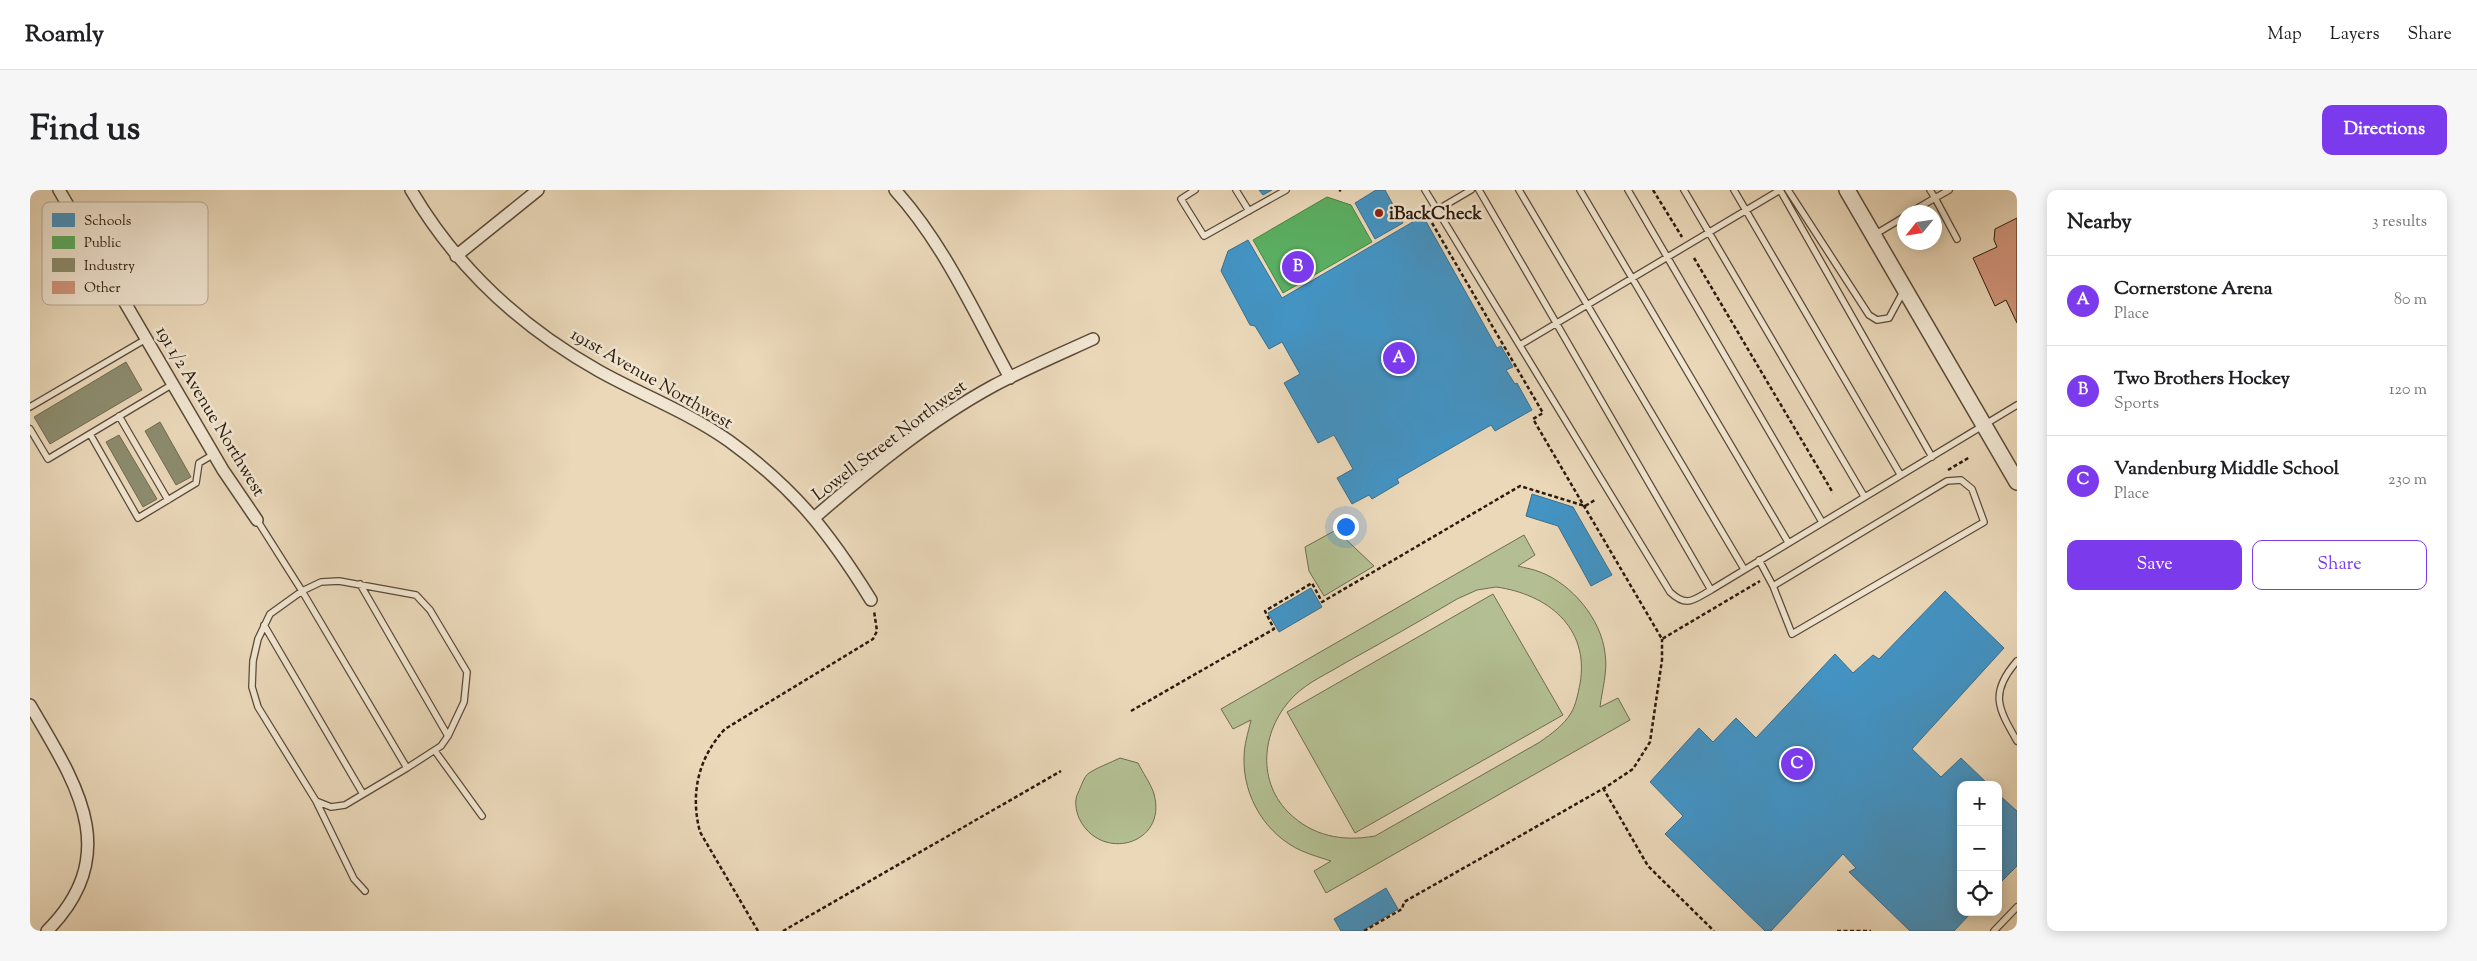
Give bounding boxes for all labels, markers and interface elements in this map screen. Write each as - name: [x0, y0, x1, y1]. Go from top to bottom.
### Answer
- text: Roamly: [25, 18, 104, 52]
- text: Map: [2267, 22, 2302, 48]
- text: Layers: [2330, 22, 2380, 48]
- text: Share: [2408, 22, 2452, 48]
- text: Find us: [30, 105, 140, 156]
- button: Directions: [2322, 105, 2447, 155]
- legend: [42, 202, 208, 305]
- place label: iBackCheck: [1389, 202, 1482, 228]
- north arrow: [1897, 205, 1942, 250]
- marker: iBackCheck: [1373, 207, 1385, 219]
- text: Nearby: [2067, 208, 2132, 238]
- text: 3 results: [2372, 211, 2427, 234]
- text: Schools: [84, 212, 131, 232]
- text: Public: [84, 234, 121, 254]
- pin: B: [1282, 248, 1314, 286]
- text: Industry: [84, 257, 135, 277]
- text: Cornerstone Arena: [2114, 276, 2273, 303]
- text: Other: [84, 279, 121, 299]
- text: A: [2077, 289, 2090, 312]
- text: 80 m: [2394, 289, 2427, 312]
- text: Place: [2114, 303, 2149, 326]
- street label: 191 1/2 Avenue Northwest: [148, 322, 271, 502]
- street label: 191st Avenue Northwest: [565, 323, 737, 437]
- pin: A: [1383, 339, 1415, 377]
- text: Two Brothers Hockey: [2114, 366, 2290, 393]
- street label: Lowell Street Northwest: [808, 375, 973, 508]
- text: B: [2078, 379, 2088, 402]
- text: 120 m: [2389, 379, 2427, 402]
- text: Sports: [2114, 393, 2159, 416]
- text: Vandenburg Middle School: [2114, 456, 2339, 483]
- text: C: [2077, 469, 2089, 492]
- text: 230 m: [2388, 469, 2427, 492]
- text: Place: [2114, 483, 2149, 506]
- your location: [1333, 514, 1359, 540]
- button: Save: [2067, 540, 2242, 590]
- button: Share: [2252, 540, 2427, 590]
- pin: C: [1781, 745, 1813, 783]
- map controls: [1957, 781, 2002, 916]
- button: +: [1957, 781, 2002, 826]
- button: −: [1957, 826, 2002, 871]
- button: locate: [1957, 871, 2002, 916]

